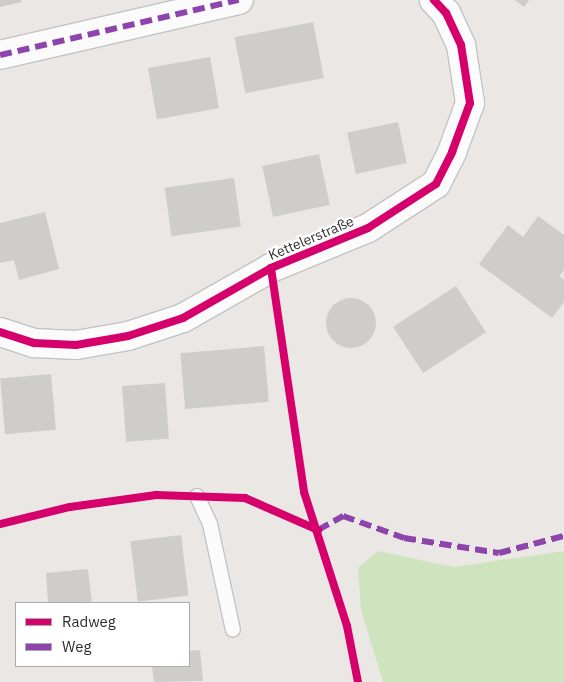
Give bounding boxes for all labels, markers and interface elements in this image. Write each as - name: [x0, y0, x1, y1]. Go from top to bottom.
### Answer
- street label: Kettelerstraße: [266, 212, 356, 264]
- legend: [15, 602, 190, 667]
- text: Radweg: [62, 612, 116, 631]
- text: Weg: [62, 637, 91, 656]

